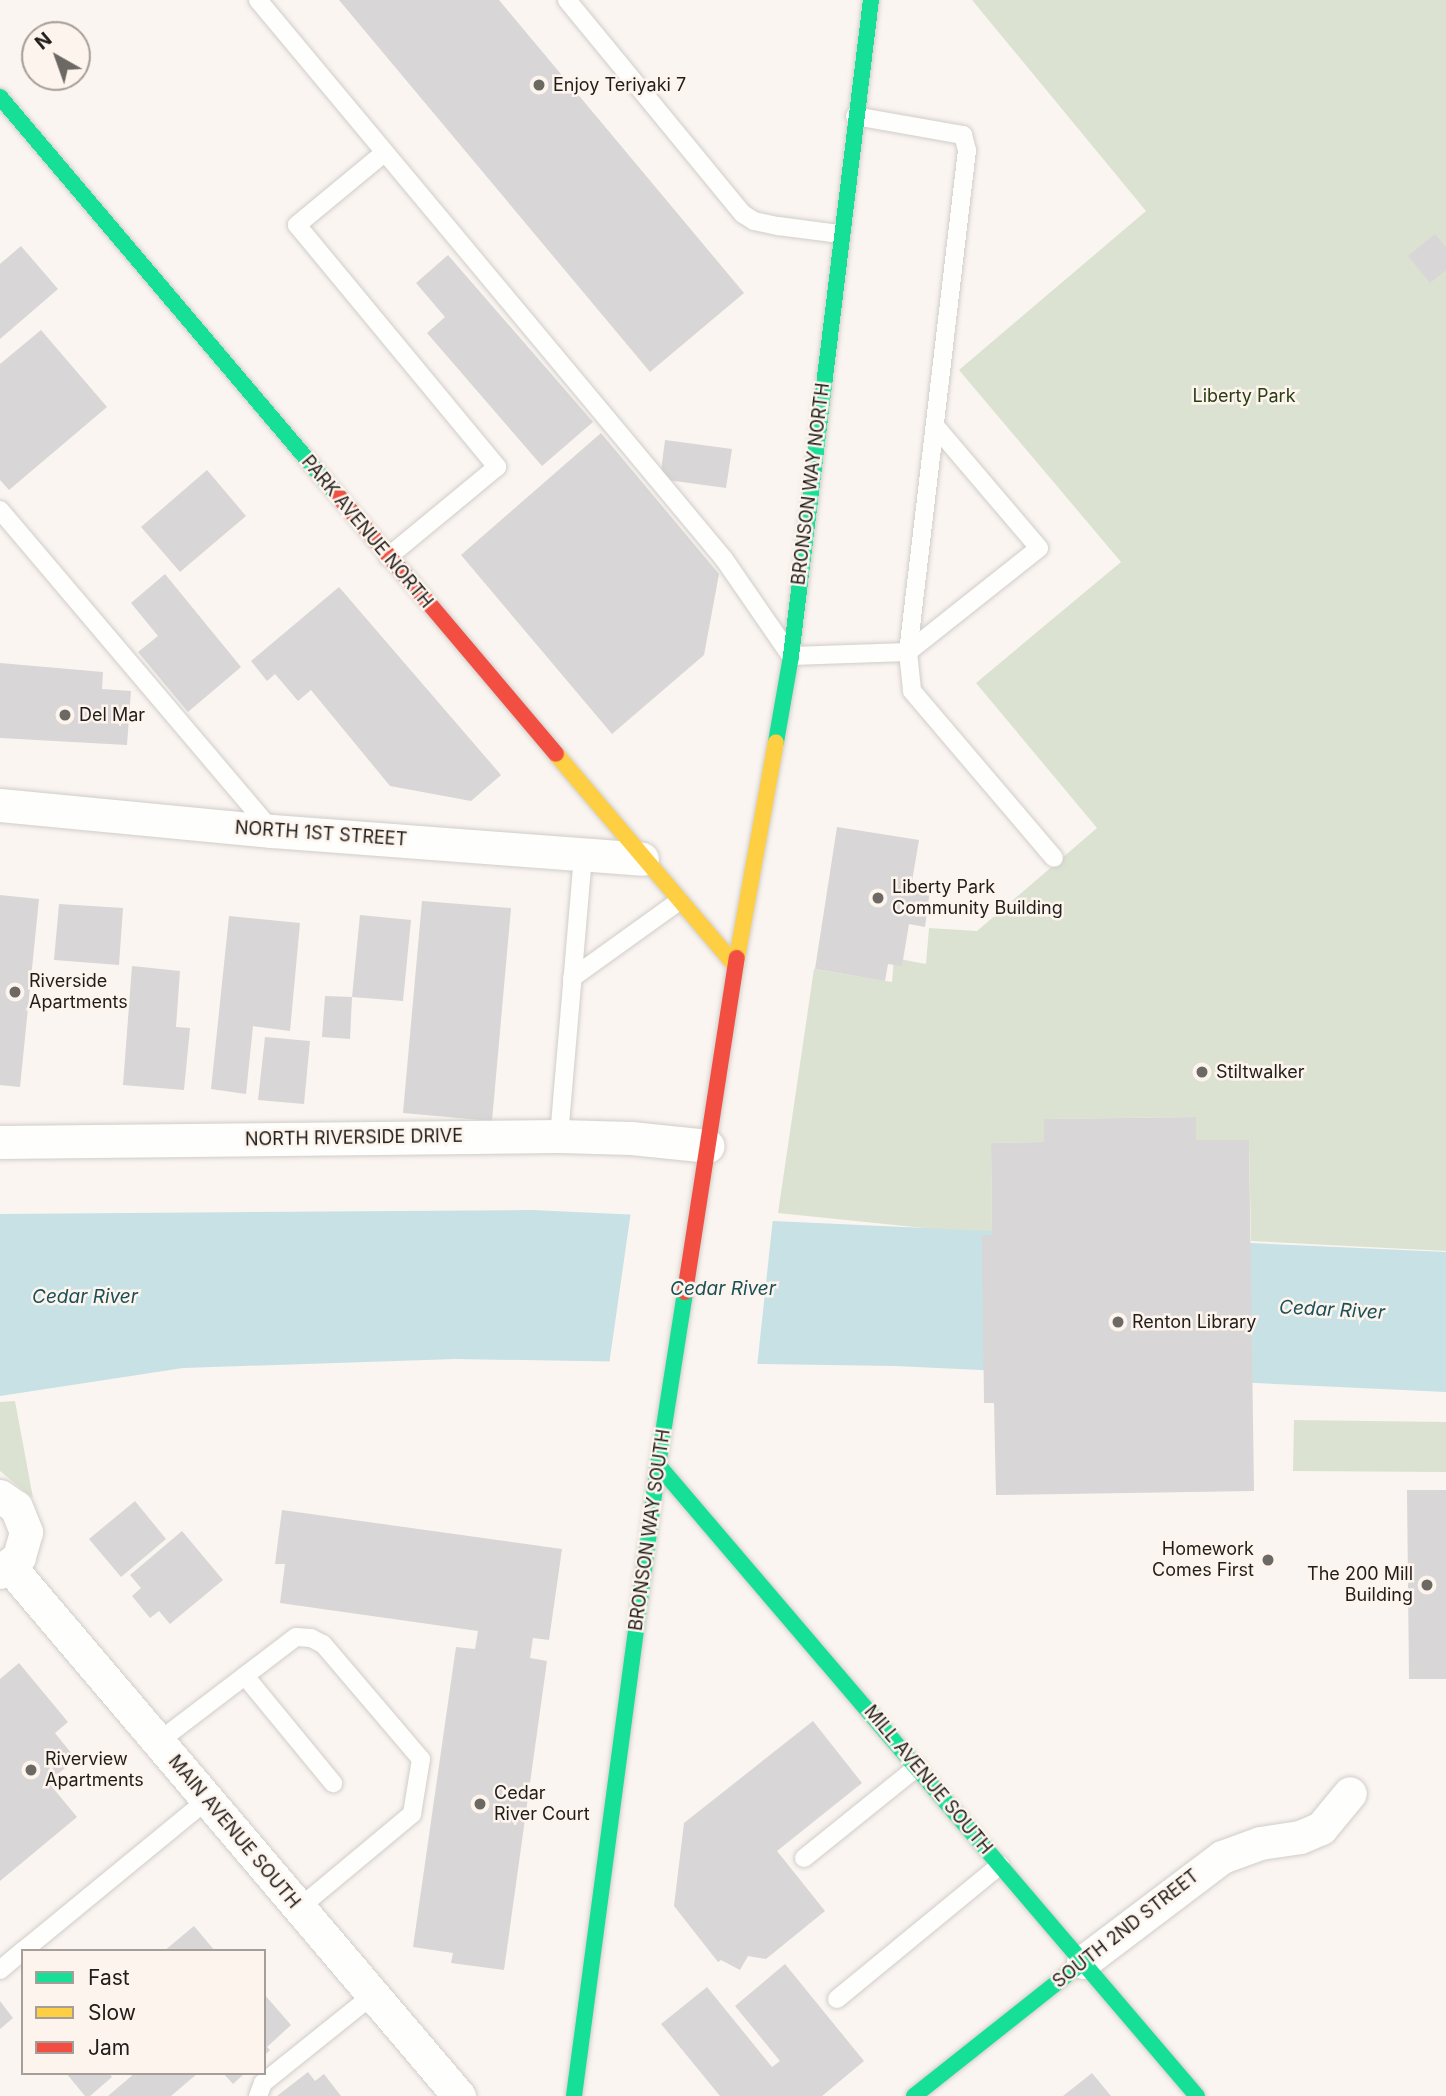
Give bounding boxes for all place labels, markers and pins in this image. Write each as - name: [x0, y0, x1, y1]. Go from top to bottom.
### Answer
- place label: Enjoy Teriyaki 7: [553, 74, 686, 96]
- marker: Enjoy Teriyaki 7: [531, 77, 547, 93]
- place label: Del Mar: [79, 704, 145, 726]
- marker: Del Mar: [57, 707, 73, 723]
- place label: Liberty Park Community Building: [892, 877, 1063, 920]
- marker: Liberty Park Community Building: [870, 890, 886, 906]
- place label: Riverside Apartments: [29, 971, 128, 1014]
- marker: Riverside Apartments: [7, 984, 23, 1000]
- place label: Stiltwalker: [1216, 1061, 1305, 1083]
- marker: Stiltwalker: [1194, 1064, 1210, 1080]
- place label: Renton Library: [1132, 1311, 1256, 1333]
- marker: Renton Library: [1110, 1314, 1126, 1330]
- place label: Homework Comes First: [1152, 1539, 1254, 1582]
- marker: Homework Comes First: [1260, 1552, 1276, 1568]
- place label: The 200 Mill Building: [1307, 1564, 1413, 1606]
- marker: The 200 Mill Building: [1419, 1577, 1435, 1593]
- place label: Riverview Apartments: [45, 1749, 144, 1792]
- marker: Riverview Apartments: [23, 1762, 39, 1778]
- place label: Cedar River Court: [494, 1783, 590, 1826]
- marker: Cedar River Court: [472, 1796, 488, 1812]

